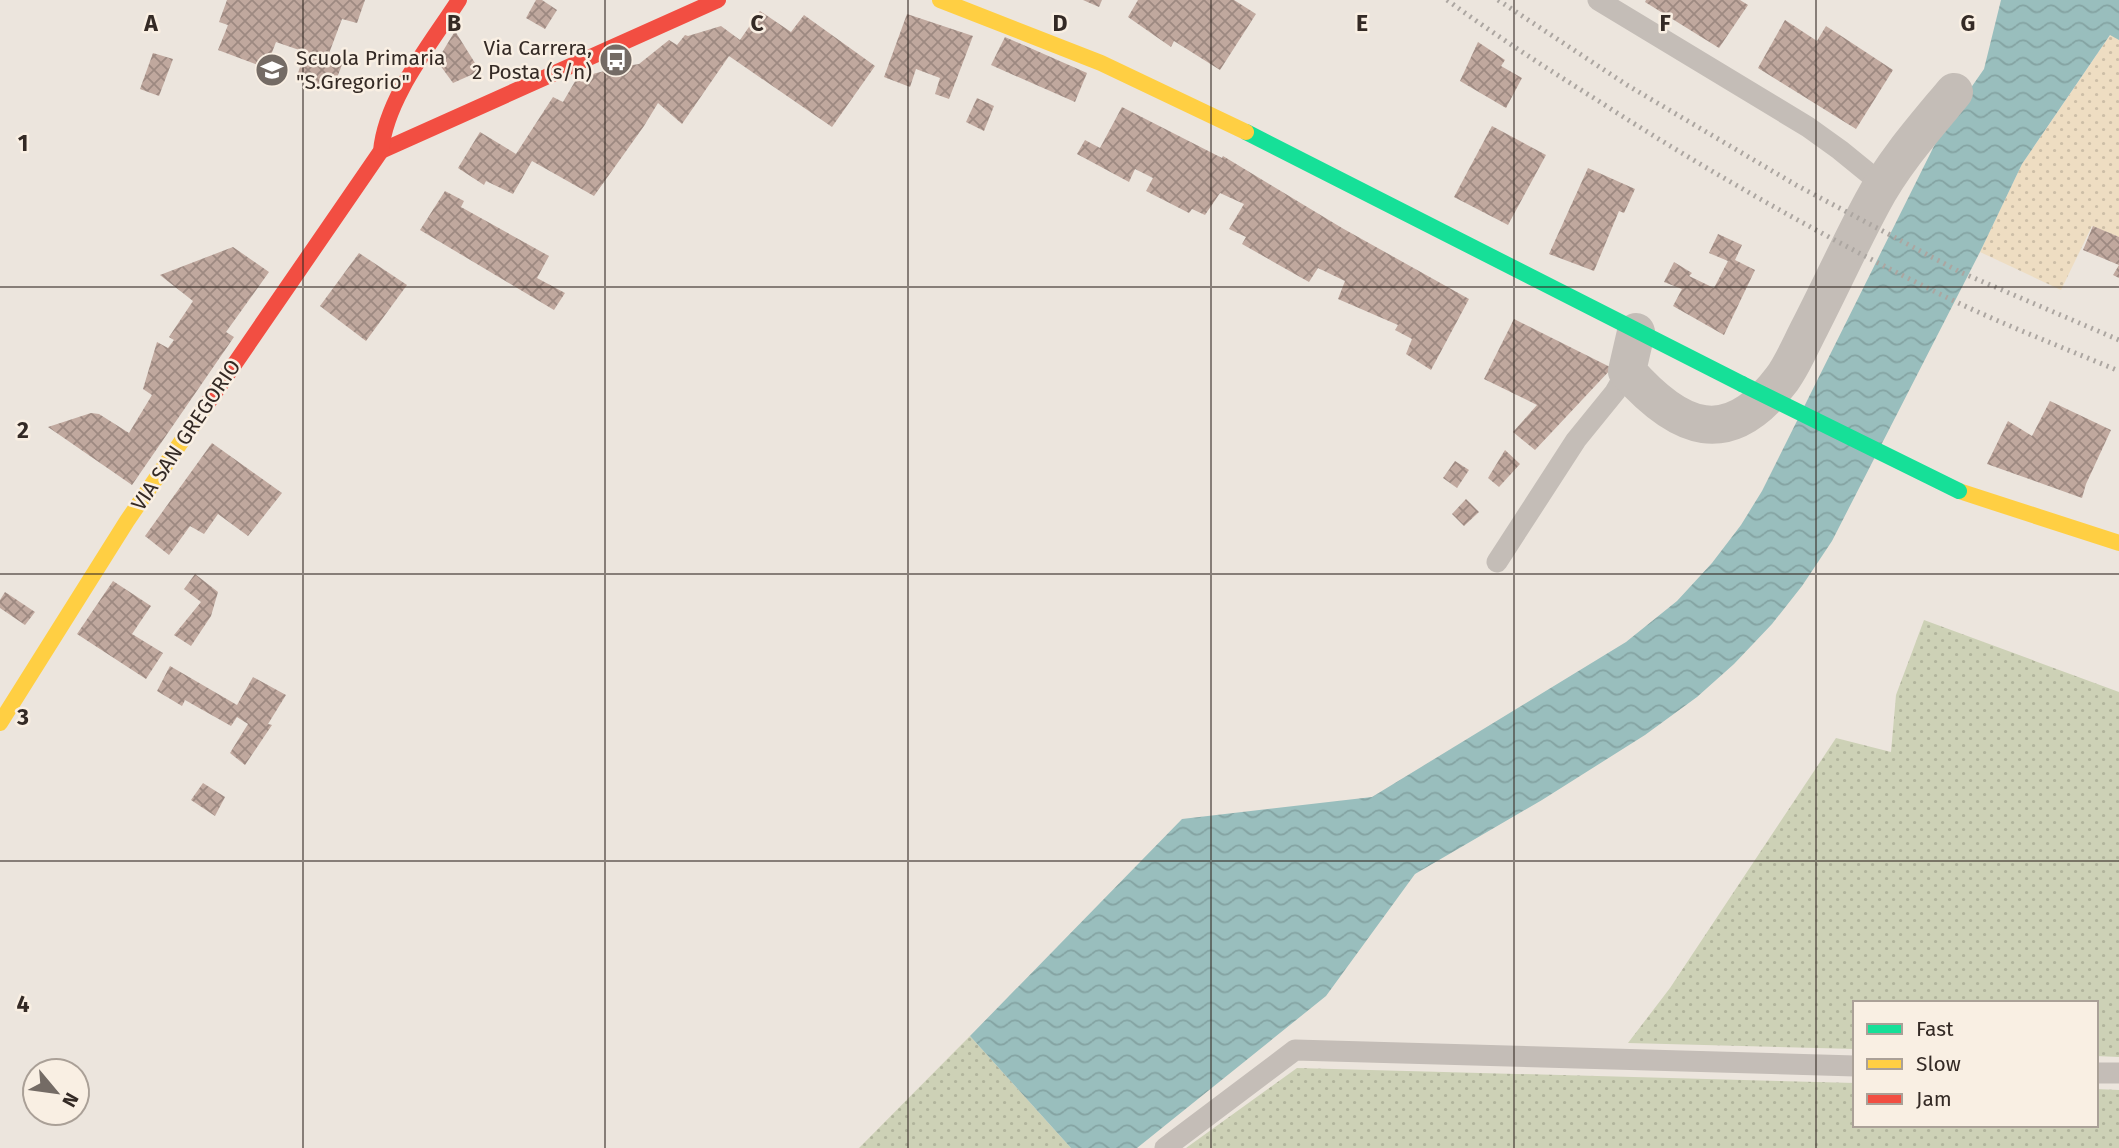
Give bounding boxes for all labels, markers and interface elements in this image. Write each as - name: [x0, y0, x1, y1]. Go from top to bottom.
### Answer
- text: A: [143, 9, 158, 37]
- text: B: [447, 9, 461, 37]
- text: C: [750, 9, 764, 37]
- text: D: [1053, 9, 1068, 37]
- text: E: [1356, 9, 1368, 37]
- text: F: [1659, 9, 1671, 37]
- text: G: [1961, 9, 1975, 37]
- place label: Via Carrera, 2 Posta (s/n): [472, 35, 592, 85]
- bus stop icon: Via Carrera, 2 Posta (s/n): [597, 41, 635, 79]
- place label: Scuola Primaria "S.Gregorio": [296, 45, 445, 95]
- school or university icon: Scuola Primaria "S.Gregorio": [253, 51, 291, 89]
- text: 1: [18, 129, 28, 157]
- street label: VIA SAN GREGORIO: [126, 354, 246, 516]
- text: 2: [17, 416, 29, 444]
- text: 3: [16, 703, 29, 731]
- text: 4: [17, 990, 30, 1018]
- legend: [1853, 1001, 2098, 1127]
- text: Fast: [1916, 1016, 1954, 1042]
- text: Slow: [1916, 1051, 1961, 1077]
- north arrow: [21, 1057, 91, 1127]
- text: Jam: [1916, 1086, 1952, 1112]
- text: N: [57, 1089, 84, 1111]

